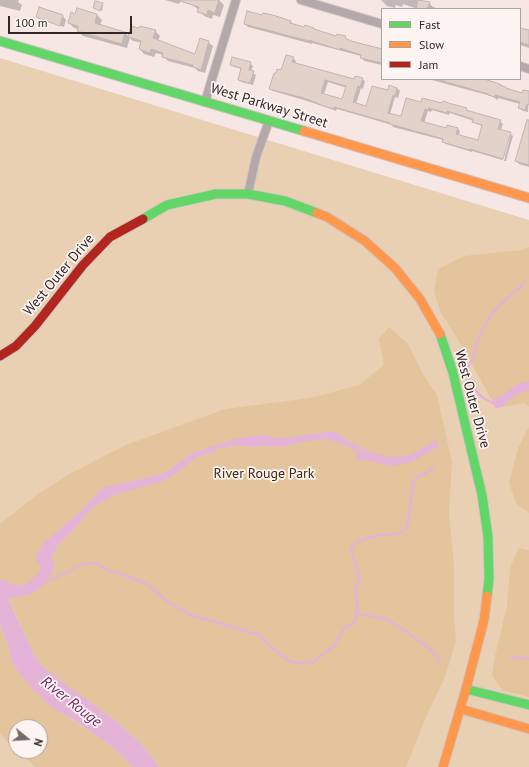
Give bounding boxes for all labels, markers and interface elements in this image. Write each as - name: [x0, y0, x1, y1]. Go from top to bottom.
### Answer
- scale bar: [10, 8, 134, 34]
- legend: [381, 8, 521, 80]
- text: 100 m: [15, 15, 48, 30]
- text: Fast: [419, 17, 440, 32]
- text: Slow: [419, 37, 444, 52]
- text: Jam: [419, 57, 438, 72]
- street label: West Parkway Street: [208, 80, 330, 132]
- street label: West Outer Drive: [20, 231, 98, 319]
- street label: West Outer Drive: [451, 348, 493, 450]
- park label: River Rouge Park: [213, 466, 315, 482]
- water label: River Rouge: [37, 673, 105, 731]
- north arrow: [8, 719, 48, 759]
- text: N: [31, 737, 46, 748]

